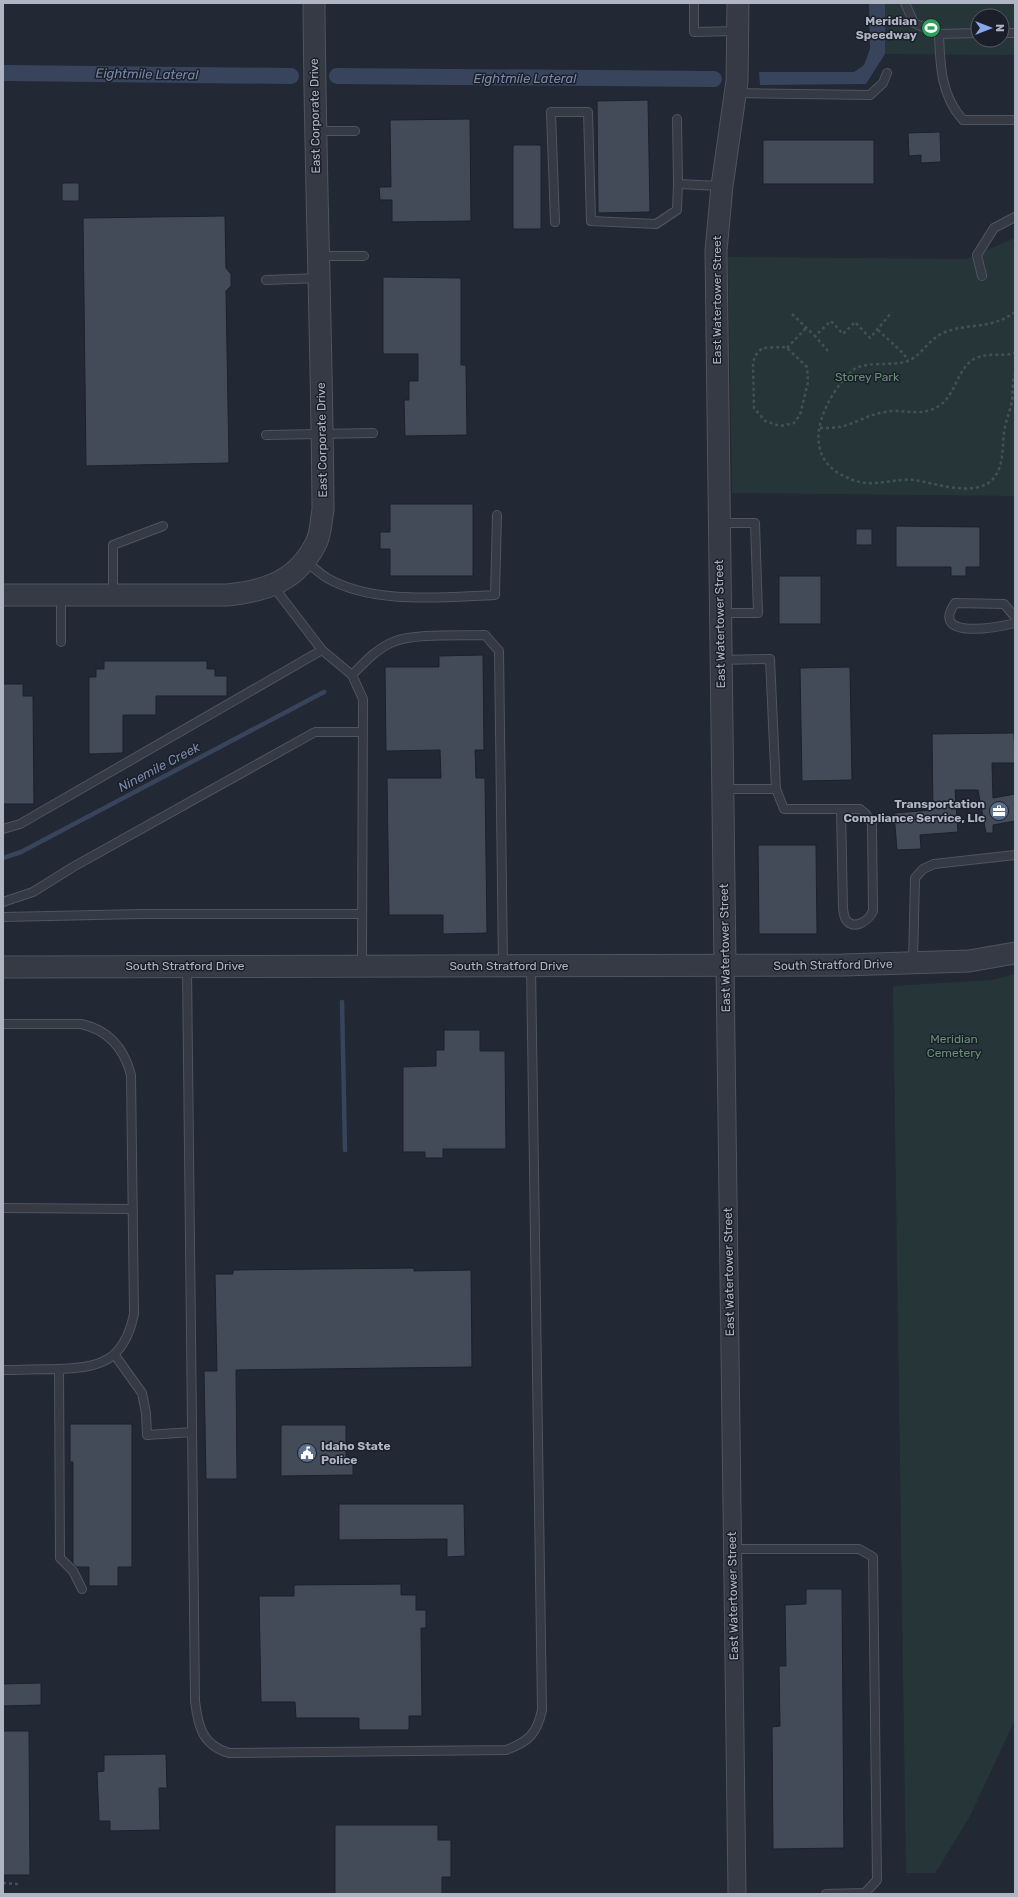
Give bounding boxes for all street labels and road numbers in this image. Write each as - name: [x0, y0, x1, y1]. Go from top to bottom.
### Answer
- street label: East Corporate Drive: [307, 58, 323, 174]
- street label: East Watertower Street: [710, 235, 724, 364]
- street label: East Corporate Drive: [314, 382, 330, 498]
- street label: East Watertower Street: [712, 559, 728, 689]
- street label: East Watertower Street: [717, 883, 733, 1013]
- street label: South Stratford Drive: [773, 957, 893, 973]
- street label: South Stratford Drive: [125, 959, 245, 973]
- street label: South Stratford Drive: [449, 959, 569, 973]
- street label: East Watertower Street: [721, 1207, 737, 1337]
- street label: East Watertower Street: [725, 1531, 741, 1661]

